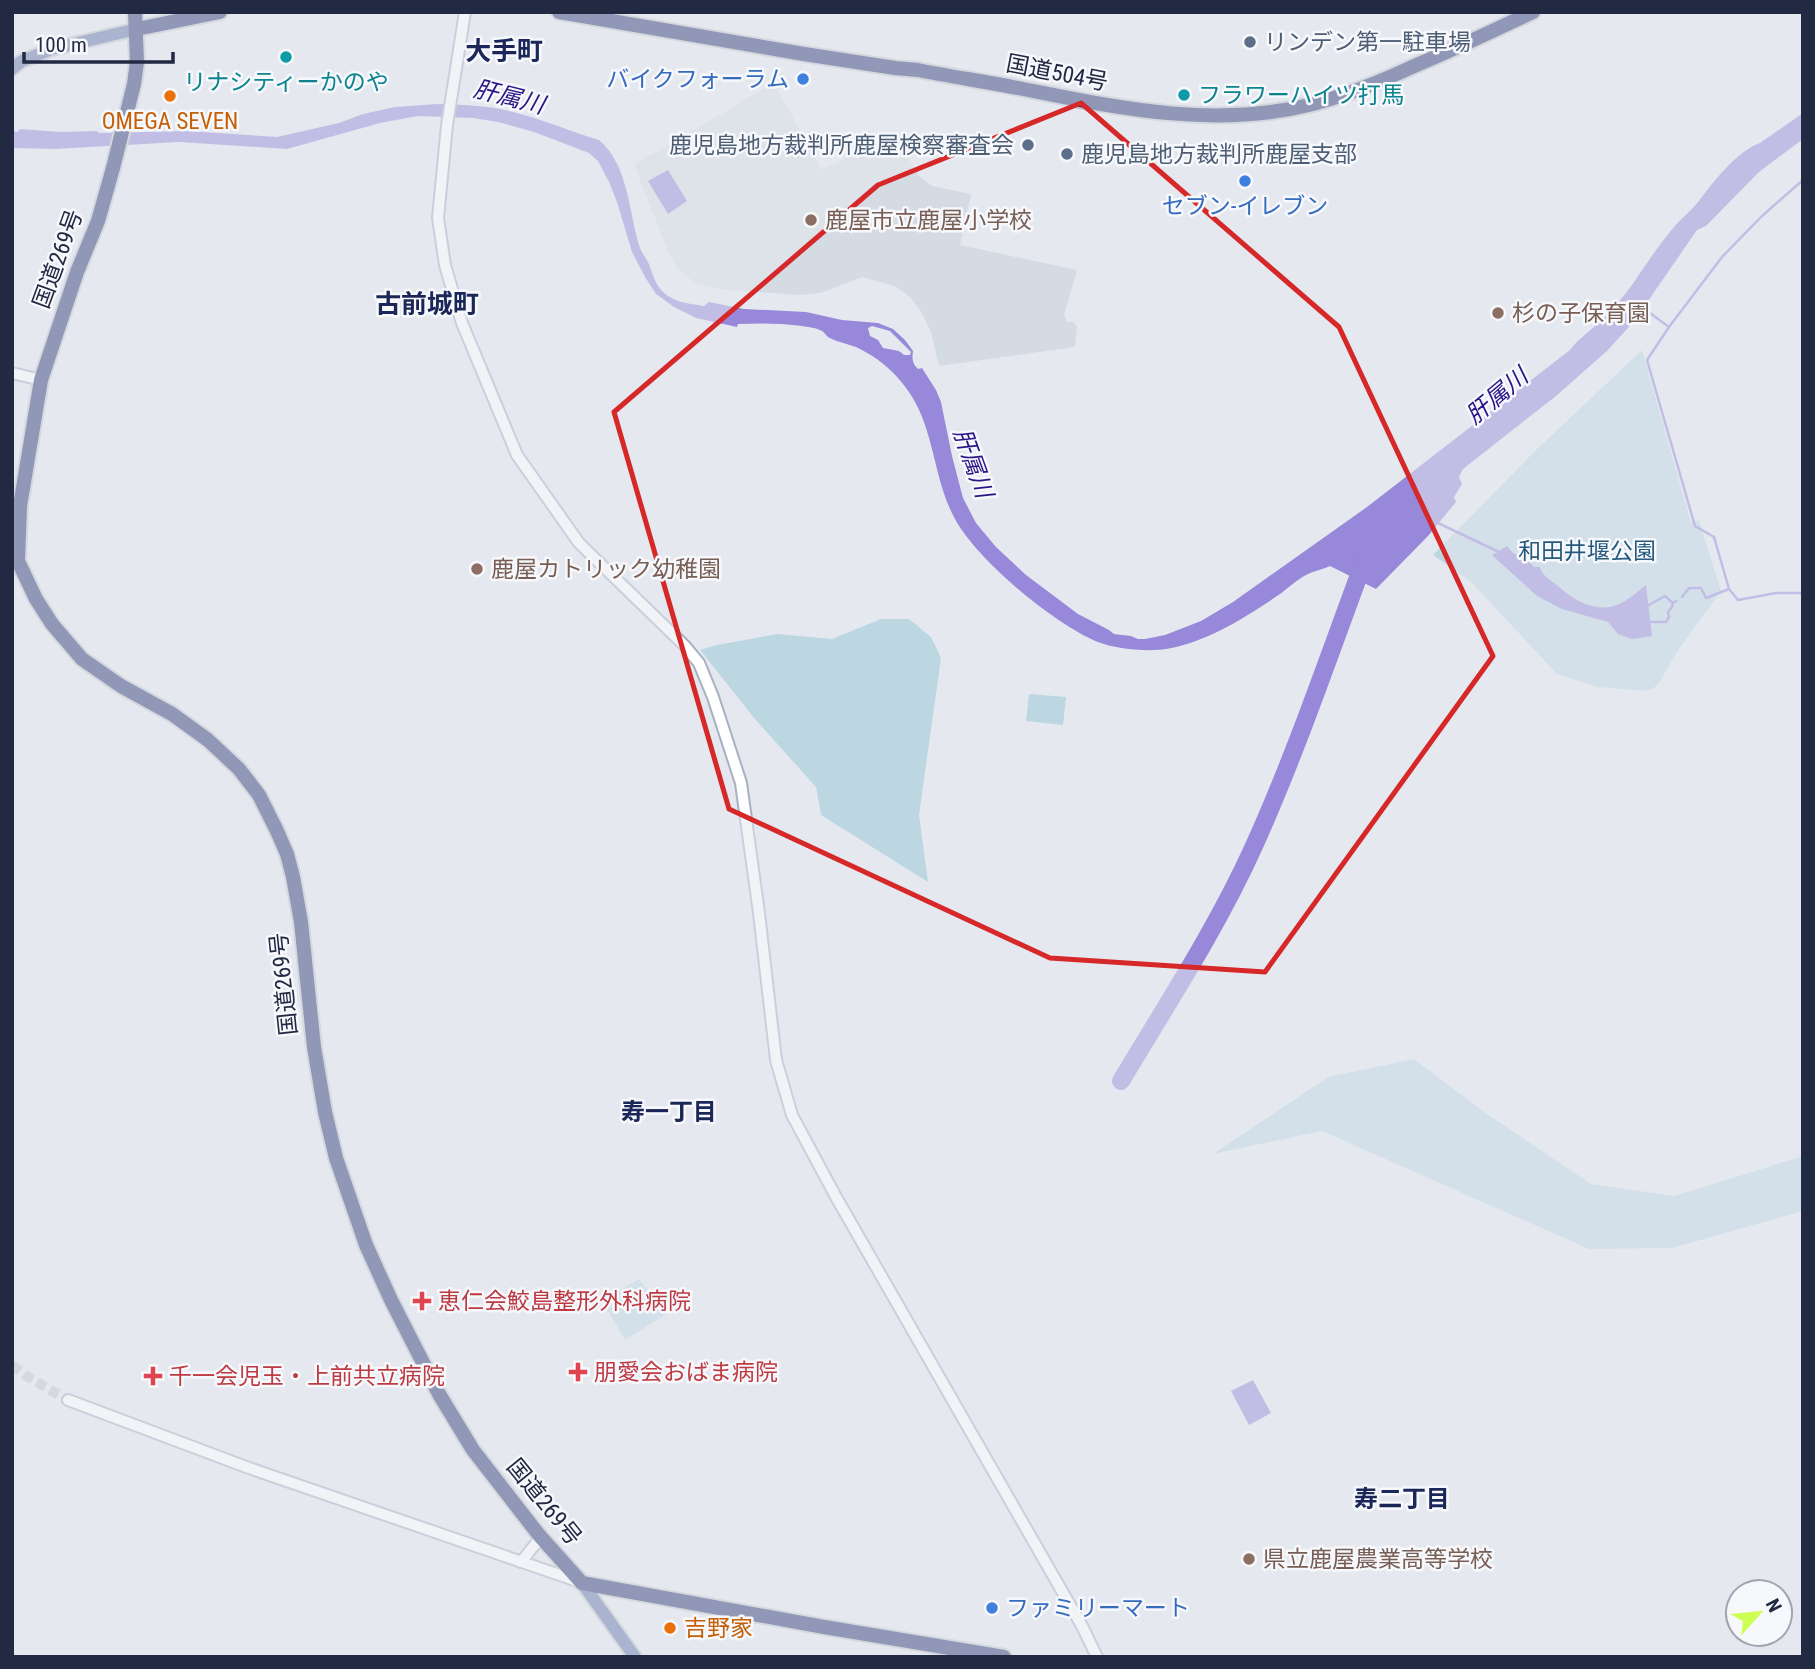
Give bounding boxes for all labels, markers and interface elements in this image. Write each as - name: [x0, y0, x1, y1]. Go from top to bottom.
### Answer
- scale bar: [24, 21, 173, 65]
- place label: リンデン第一駐車場: [1264, 29, 1471, 56]
- text: 100 m: [35, 33, 87, 57]
- marker: リンデン第一駐車場: [1242, 34, 1258, 50]
- district label: 大手町: [465, 36, 543, 66]
- marker: リナシティーかのや: [278, 49, 294, 65]
- street label: 国道504号: [1004, 50, 1110, 96]
- place label: バイクフォーラム: [606, 66, 789, 93]
- place label: リナシティーかのや: [183, 69, 389, 96]
- marker: バイクフォーラム: [795, 71, 811, 87]
- water label: 肝属川: [471, 75, 550, 120]
- place label: フラワーハイツ打馬: [1198, 82, 1404, 109]
- marker: フラワーハイツ打馬: [1176, 87, 1192, 103]
- marker: OMEGA SEVEN: [162, 88, 178, 104]
- place label: OMEGA SEVEN: [102, 108, 238, 135]
- place label: 鹿児島地方裁判所鹿屋検察審査会: [669, 132, 1014, 159]
- marker: 鹿児島地方裁判所鹿屋検察審査会: [1020, 137, 1036, 153]
- place label: 鹿児島地方裁判所鹿屋支部: [1081, 141, 1357, 168]
- marker: 鹿児島地方裁判所鹿屋支部: [1059, 146, 1075, 162]
- marker: セブン-イレブン: [1237, 173, 1253, 189]
- place label: セブン-イレブン: [1162, 193, 1328, 220]
- street label: 国道269号: [28, 206, 88, 312]
- place label: 鹿屋市立鹿屋小学校: [825, 207, 1032, 234]
- marker: 鹿屋市立鹿屋小学校: [803, 212, 819, 228]
- district label: 古前城町: [375, 289, 479, 319]
- place label: 杉の子保育園: [1512, 300, 1650, 327]
- marker: 杉の子保育園: [1490, 305, 1506, 321]
- water label: 肝属川: [1460, 360, 1536, 430]
- water label: 肝属川: [948, 424, 999, 504]
- park label: 和田井堰公園: [1518, 538, 1656, 565]
- place label: 鹿屋カトリック幼稚園: [491, 556, 721, 583]
- marker: 鹿屋カトリック幼稚園: [469, 561, 485, 577]
- street label: 国道269号: [265, 931, 303, 1037]
- district label: 寿一丁目: [621, 1098, 717, 1126]
- place label: 恵仁会鮫島整形外科病院: [438, 1288, 691, 1315]
- marker: 恵仁会鮫島整形外科病院: [412, 1291, 432, 1311]
- place label: 朋愛会おばま病院: [594, 1359, 778, 1386]
- marker: 朋愛会おばま病院: [568, 1362, 588, 1382]
- place label: 千一会児玉・上前共立病院: [169, 1363, 445, 1390]
- marker: 千一会児玉・上前共立病院: [143, 1366, 163, 1386]
- street label: 国道269号: [501, 1453, 587, 1551]
- district label: 寿二丁目: [1354, 1485, 1450, 1513]
- place label: 県立鹿屋農業高等学校: [1263, 1546, 1493, 1573]
- marker: 県立鹿屋農業高等学校: [1241, 1551, 1257, 1567]
- north arrow: [1724, 1578, 1794, 1648]
- place label: ファミリーマート: [1006, 1595, 1190, 1622]
- text: N: [1761, 1595, 1787, 1616]
- marker: ファミリーマート: [984, 1600, 1000, 1616]
- place label: 吉野家: [684, 1615, 753, 1642]
- marker: 吉野家: [662, 1620, 678, 1636]

